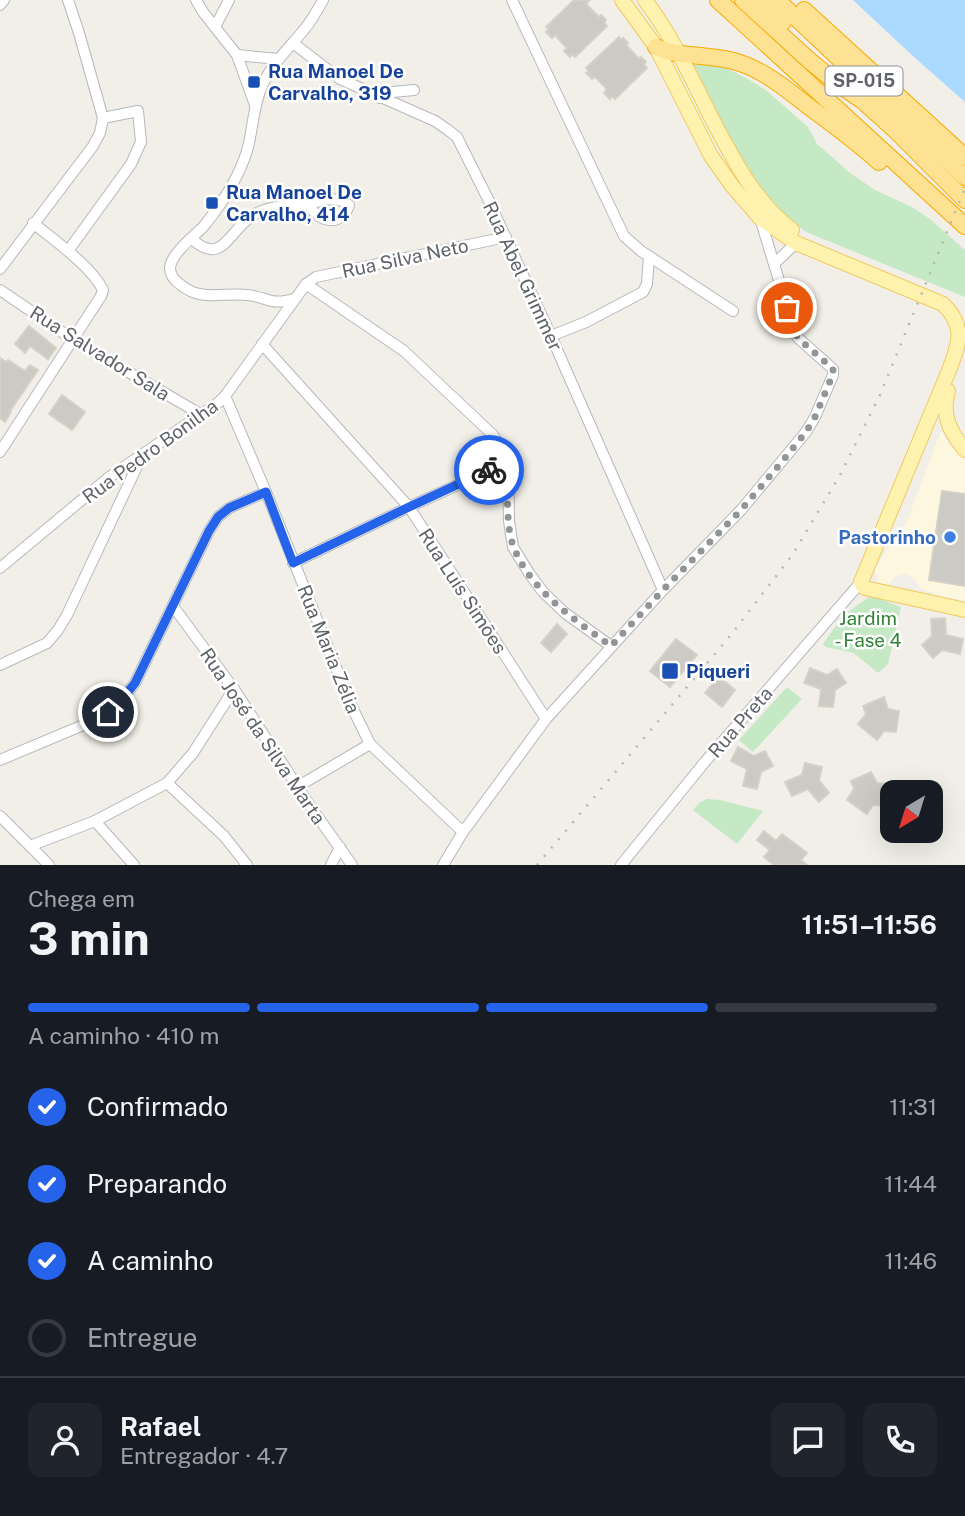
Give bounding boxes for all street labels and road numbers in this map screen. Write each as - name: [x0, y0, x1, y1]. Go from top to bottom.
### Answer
- road number: SP-015: [826, 66, 903, 96]
- street label: Rua Abel Grimmer: [479, 198, 567, 354]
- street label: Rua Silva Neto: [340, 234, 470, 282]
- street label: Rua Salvador Sala: [26, 301, 174, 405]
- street label: Rua Pedro Bonilha: [78, 395, 222, 507]
- street label: Rua Luís Simões: [414, 524, 512, 658]
- street label: Rua Maria Zélia: [293, 581, 365, 717]
- street label: Rua José da Silva Marta: [196, 644, 330, 828]
- street label: Rua Preta: [703, 682, 777, 762]

